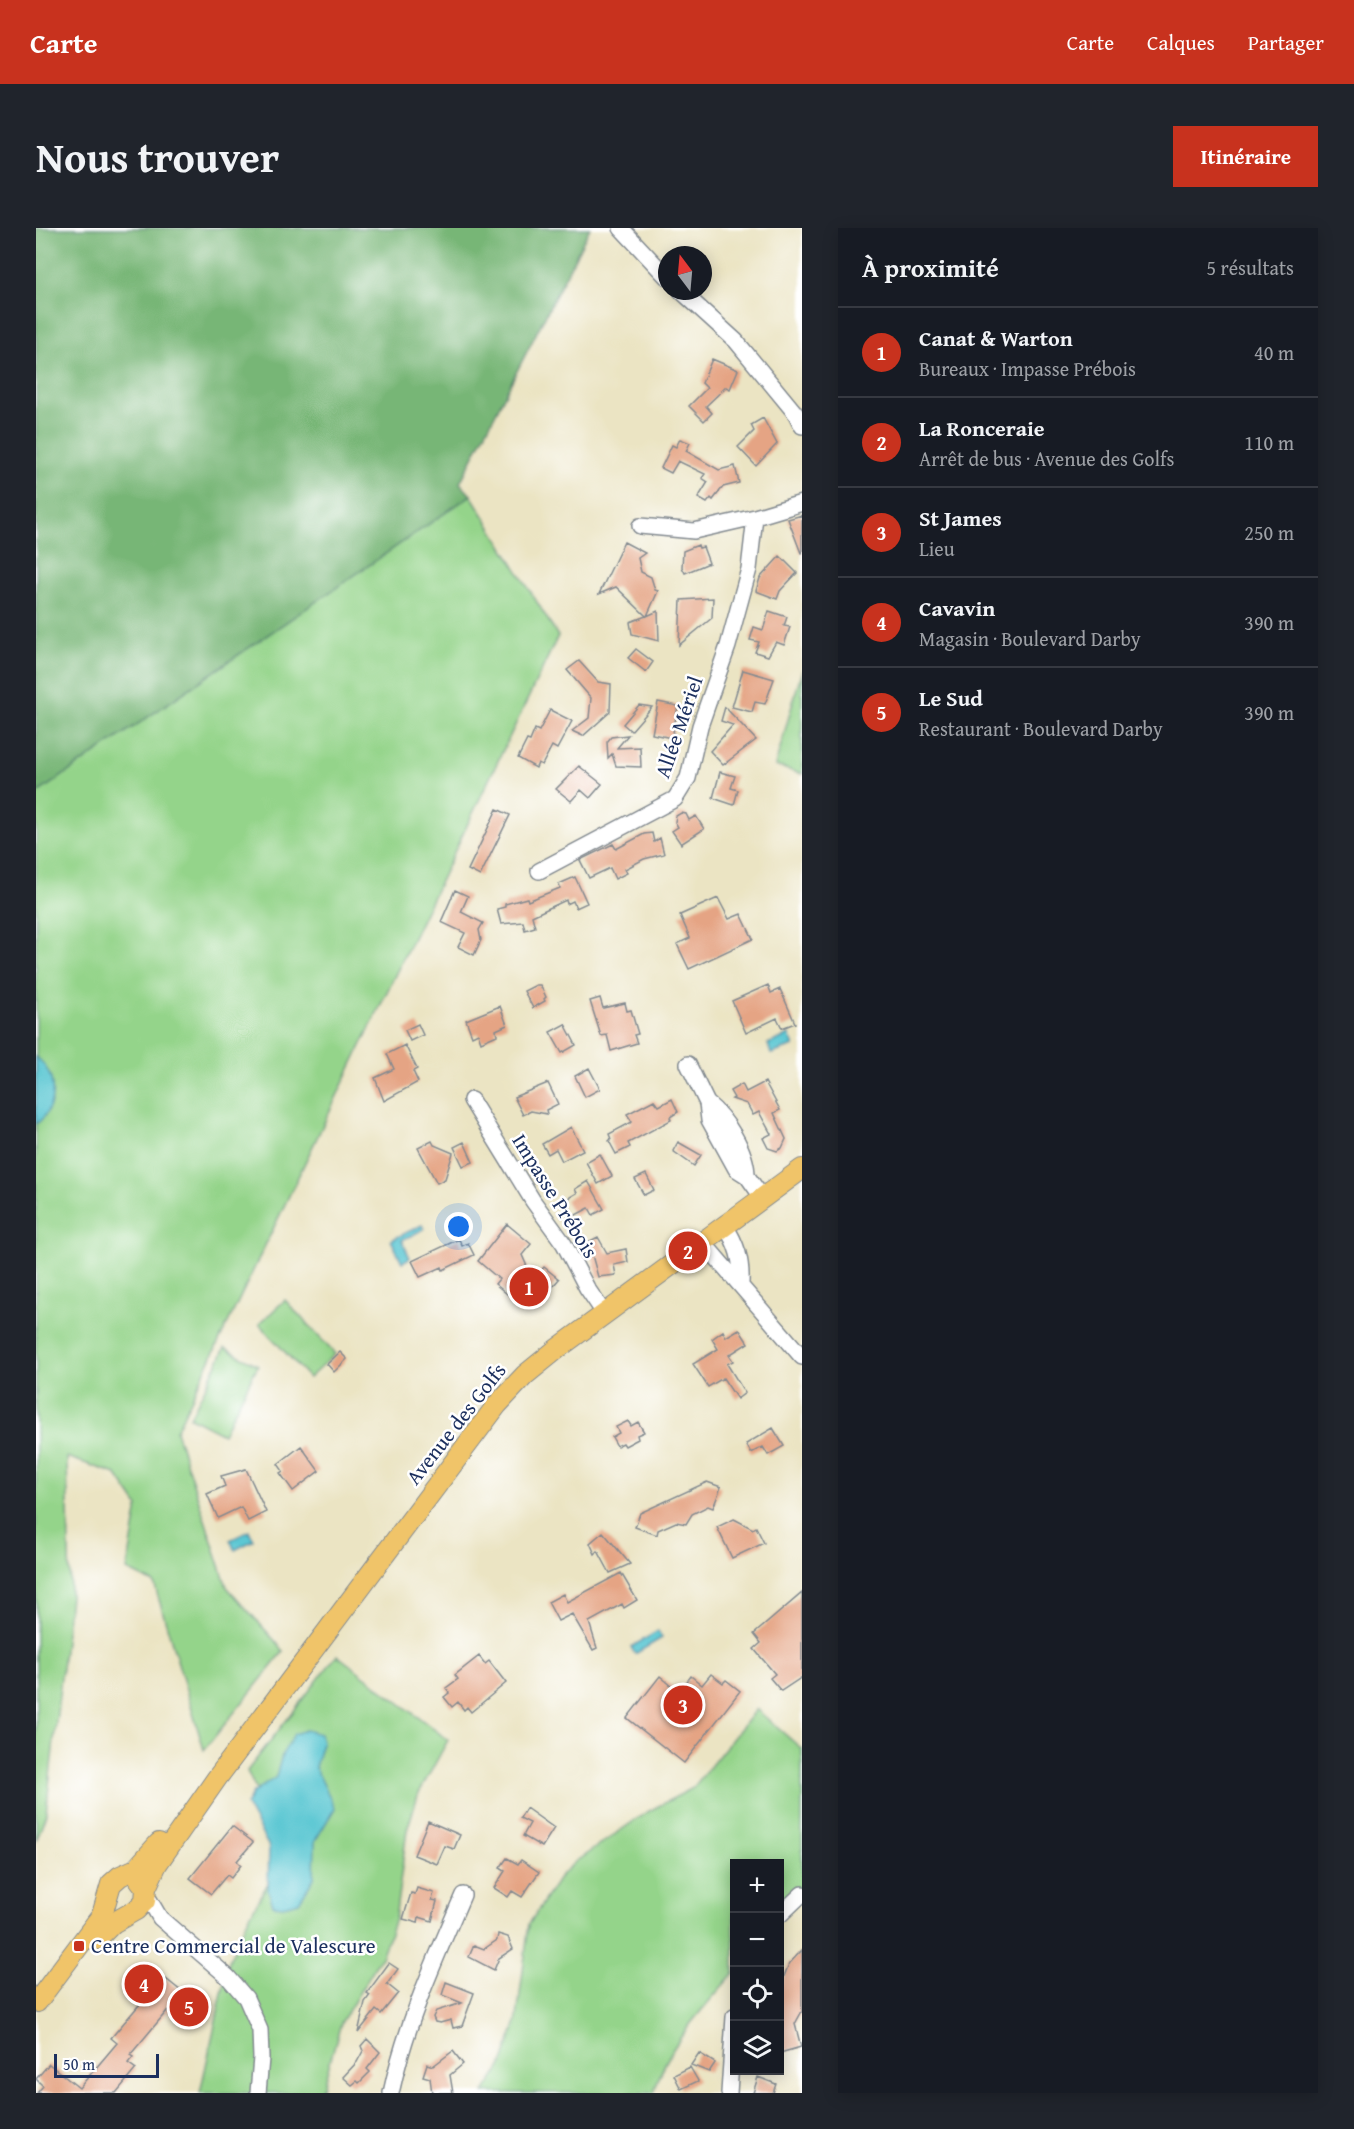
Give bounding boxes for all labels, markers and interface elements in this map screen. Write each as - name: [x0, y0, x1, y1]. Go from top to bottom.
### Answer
- text: Carte: [30, 22, 97, 63]
- text: Carte: [1067, 27, 1114, 58]
- text: Calques: [1147, 27, 1215, 58]
- text: Partager: [1248, 27, 1324, 58]
- text: Nous trouver: [36, 126, 279, 187]
- button: Itinéraire: [1173, 126, 1318, 187]
- north arrow: [658, 246, 712, 300]
- text: À proximité: [862, 248, 999, 287]
- text: 5 résultats: [1206, 253, 1294, 282]
- text: Canat & Warton: [919, 322, 1073, 354]
- text: 1: [876, 338, 887, 367]
- text: 40 m: [1254, 338, 1294, 367]
- text: Bureaux · Impasse Prébois: [919, 354, 1136, 383]
- text: La Ronceraie: [919, 412, 1045, 444]
- text: 2: [876, 428, 887, 457]
- text: 110 m: [1244, 428, 1294, 457]
- text: Arrêt de bus · Avenue des Golfs: [919, 444, 1174, 473]
- text: St James: [919, 502, 1002, 534]
- text: 3: [876, 518, 887, 547]
- text: 250 m: [1244, 518, 1294, 547]
- text: Lieu: [919, 534, 955, 563]
- text: Cavavin: [919, 592, 995, 624]
- text: 4: [876, 608, 887, 637]
- text: 390 m: [1244, 608, 1294, 637]
- text: Magasin · Boulevard Darby: [919, 624, 1141, 653]
- street label: Allée Mériel: [647, 671, 711, 782]
- text: Le Sud: [919, 682, 983, 714]
- text: 5: [876, 698, 887, 727]
- text: 390 m: [1244, 698, 1294, 727]
- text: Restaurant · Boulevard Darby: [919, 714, 1163, 743]
- street label: Impasse Prébois: [505, 1127, 606, 1264]
- your location: [444, 1212, 473, 1241]
- pin: 2: [668, 1228, 708, 1274]
- pin: 1: [510, 1264, 548, 1310]
- street label: Avenue des Golfs: [398, 1356, 513, 1491]
- pin: 3: [664, 1682, 702, 1728]
- map controls: [730, 1859, 784, 2075]
- button: +: [730, 1859, 784, 1913]
- button: −: [730, 1913, 784, 1967]
- place label: Centre Commercial de Valescure: [91, 1930, 376, 1961]
- marker: Centre Commercial de Valescure: [72, 1939, 86, 1953]
- pin: 4: [124, 1962, 164, 2006]
- button: locate: [730, 1967, 784, 2021]
- pin: 5: [170, 1984, 208, 2030]
- button: layers: [730, 2021, 784, 2075]
- scale bar: [54, 2051, 159, 2078]
- text: 50 m: [63, 2052, 95, 2076]

